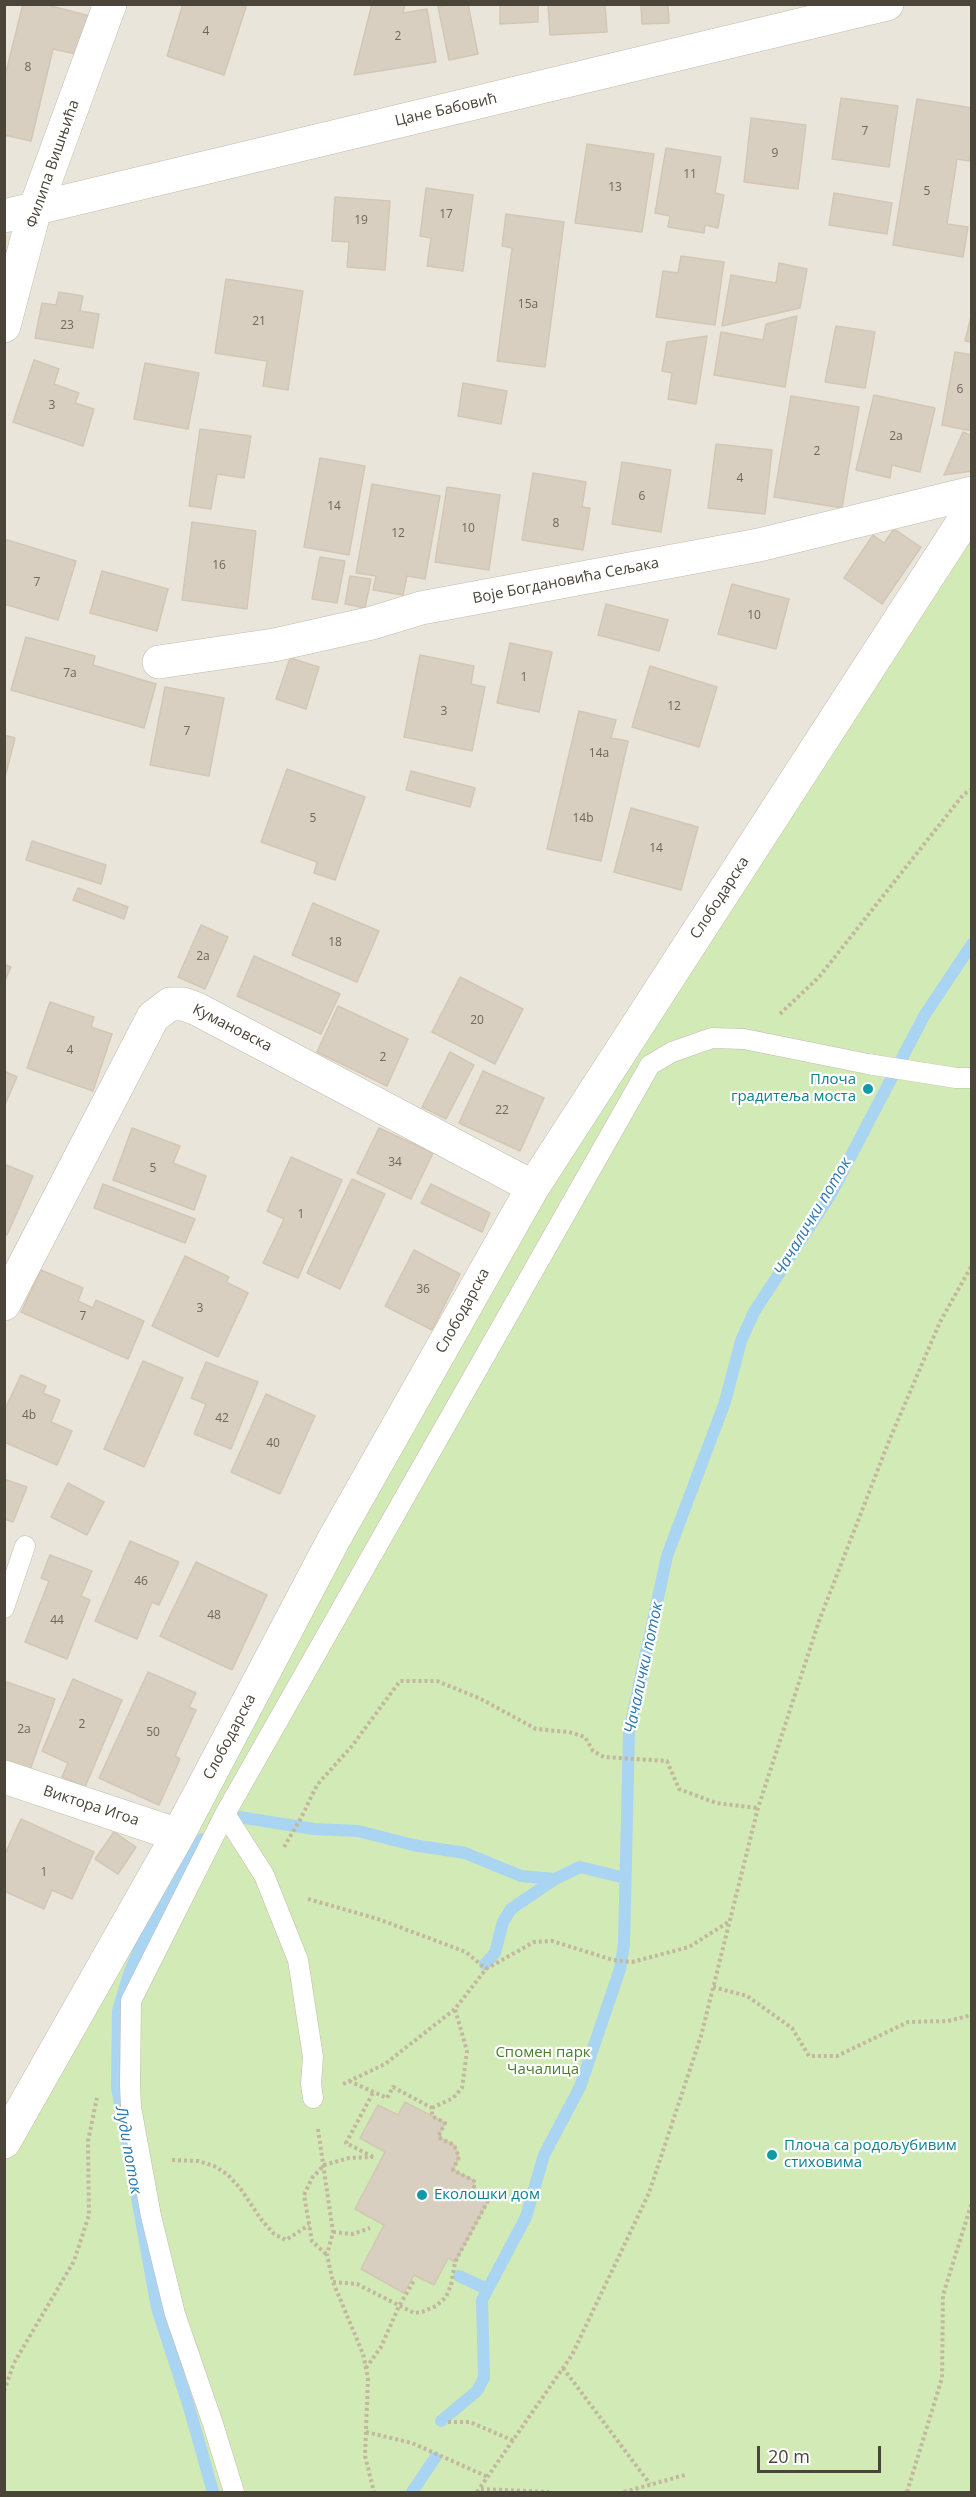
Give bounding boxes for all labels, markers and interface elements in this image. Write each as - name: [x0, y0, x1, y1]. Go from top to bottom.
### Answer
- house number: 4: [203, 25, 209, 39]
- house number: 2: [395, 30, 401, 44]
- house number: 8: [25, 61, 31, 75]
- street label: Цане Бабовић: [393, 90, 499, 130]
- street label: Филипа Вишњића: [23, 98, 83, 230]
- house number: 7: [862, 125, 868, 139]
- house number: 9: [772, 147, 778, 161]
- house number: 11: [683, 168, 697, 182]
- house number: 13: [608, 181, 622, 195]
- house number: 5: [924, 185, 930, 199]
- house number: 17: [439, 208, 453, 222]
- house number: 19: [354, 214, 368, 228]
- house number: 15a: [518, 298, 538, 312]
- house number: 21: [252, 315, 266, 329]
- house number: 23: [60, 319, 74, 333]
- house number: 6: [957, 383, 963, 397]
- house number: 3: [49, 399, 55, 413]
- house number: 2a: [889, 430, 903, 444]
- house number: 2: [814, 445, 820, 459]
- house number: 4: [737, 472, 743, 486]
- house number: 6: [639, 490, 645, 504]
- house number: 14: [327, 500, 341, 514]
- house number: 8: [553, 517, 559, 531]
- house number: 10: [461, 522, 475, 536]
- house number: 12: [391, 527, 405, 541]
- street label: Воје Богдановића Сељака: [471, 554, 661, 608]
- house number: 16: [212, 559, 226, 573]
- house number: 7: [34, 576, 40, 590]
- house number: 10: [747, 609, 761, 623]
- house number: 7a: [63, 667, 77, 681]
- house number: 1: [521, 671, 527, 685]
- house number: 12: [667, 700, 681, 714]
- house number: 3: [441, 705, 447, 719]
- house number: 7: [184, 725, 190, 739]
- house number: 14a: [589, 747, 609, 761]
- house number: 5: [310, 812, 316, 826]
- house number: 14b: [572, 812, 594, 826]
- house number: 14: [649, 842, 663, 856]
- street label: Слободарска: [687, 854, 753, 942]
- house number: 18: [328, 936, 342, 950]
- house number: 2a: [196, 950, 210, 964]
- street label: Кумановска: [189, 1000, 275, 1056]
- house number: 20: [470, 1014, 484, 1028]
- house number: 4: [67, 1044, 73, 1058]
- house number: 2: [380, 1051, 386, 1065]
- place label: Плоча градитеља моста: [731, 1071, 856, 1106]
- marker: Плоча градитеља моста: [861, 1082, 875, 1096]
- house number: 22: [495, 1104, 509, 1118]
- water label: Чачалички поток: [770, 1155, 856, 1279]
- house number: 34: [388, 1156, 402, 1170]
- house number: 5: [150, 1162, 156, 1176]
- house number: 1: [298, 1208, 304, 1222]
- street label: Слободарска: [432, 1265, 494, 1357]
- house number: 36: [416, 1283, 430, 1297]
- house number: 3: [197, 1302, 203, 1316]
- house number: 7: [80, 1310, 86, 1324]
- house number: 4b: [22, 1409, 36, 1423]
- house number: 42: [215, 1412, 229, 1426]
- house number: 40: [266, 1437, 280, 1451]
- house number: 46: [134, 1575, 148, 1589]
- water label: Чачалички поток: [621, 1601, 667, 1735]
- house number: 48: [207, 1609, 221, 1623]
- house number: 44: [50, 1614, 64, 1628]
- street label: Слободарска: [200, 1691, 260, 1783]
- house number: 2: [79, 1718, 85, 1732]
- house number: 2a: [17, 1723, 31, 1737]
- house number: 50: [146, 1726, 160, 1740]
- street label: Виктора Игоа: [41, 1782, 141, 1830]
- house number: 1: [41, 1866, 47, 1880]
- park label: Спомен парк Чачалица: [495, 2044, 591, 2079]
- water label: Луди поток: [111, 2105, 145, 2195]
- place label: Плоча са родољубивим стиховима: [784, 2137, 957, 2172]
- marker: Плоча са родољубивим стиховима: [765, 2148, 779, 2162]
- place label: Еколошки дом: [434, 2186, 540, 2204]
- marker: Еколошки дом: [415, 2188, 429, 2202]
- scale bar: [760, 2434, 884, 2472]
- text: 20 m: [768, 2444, 810, 2468]

